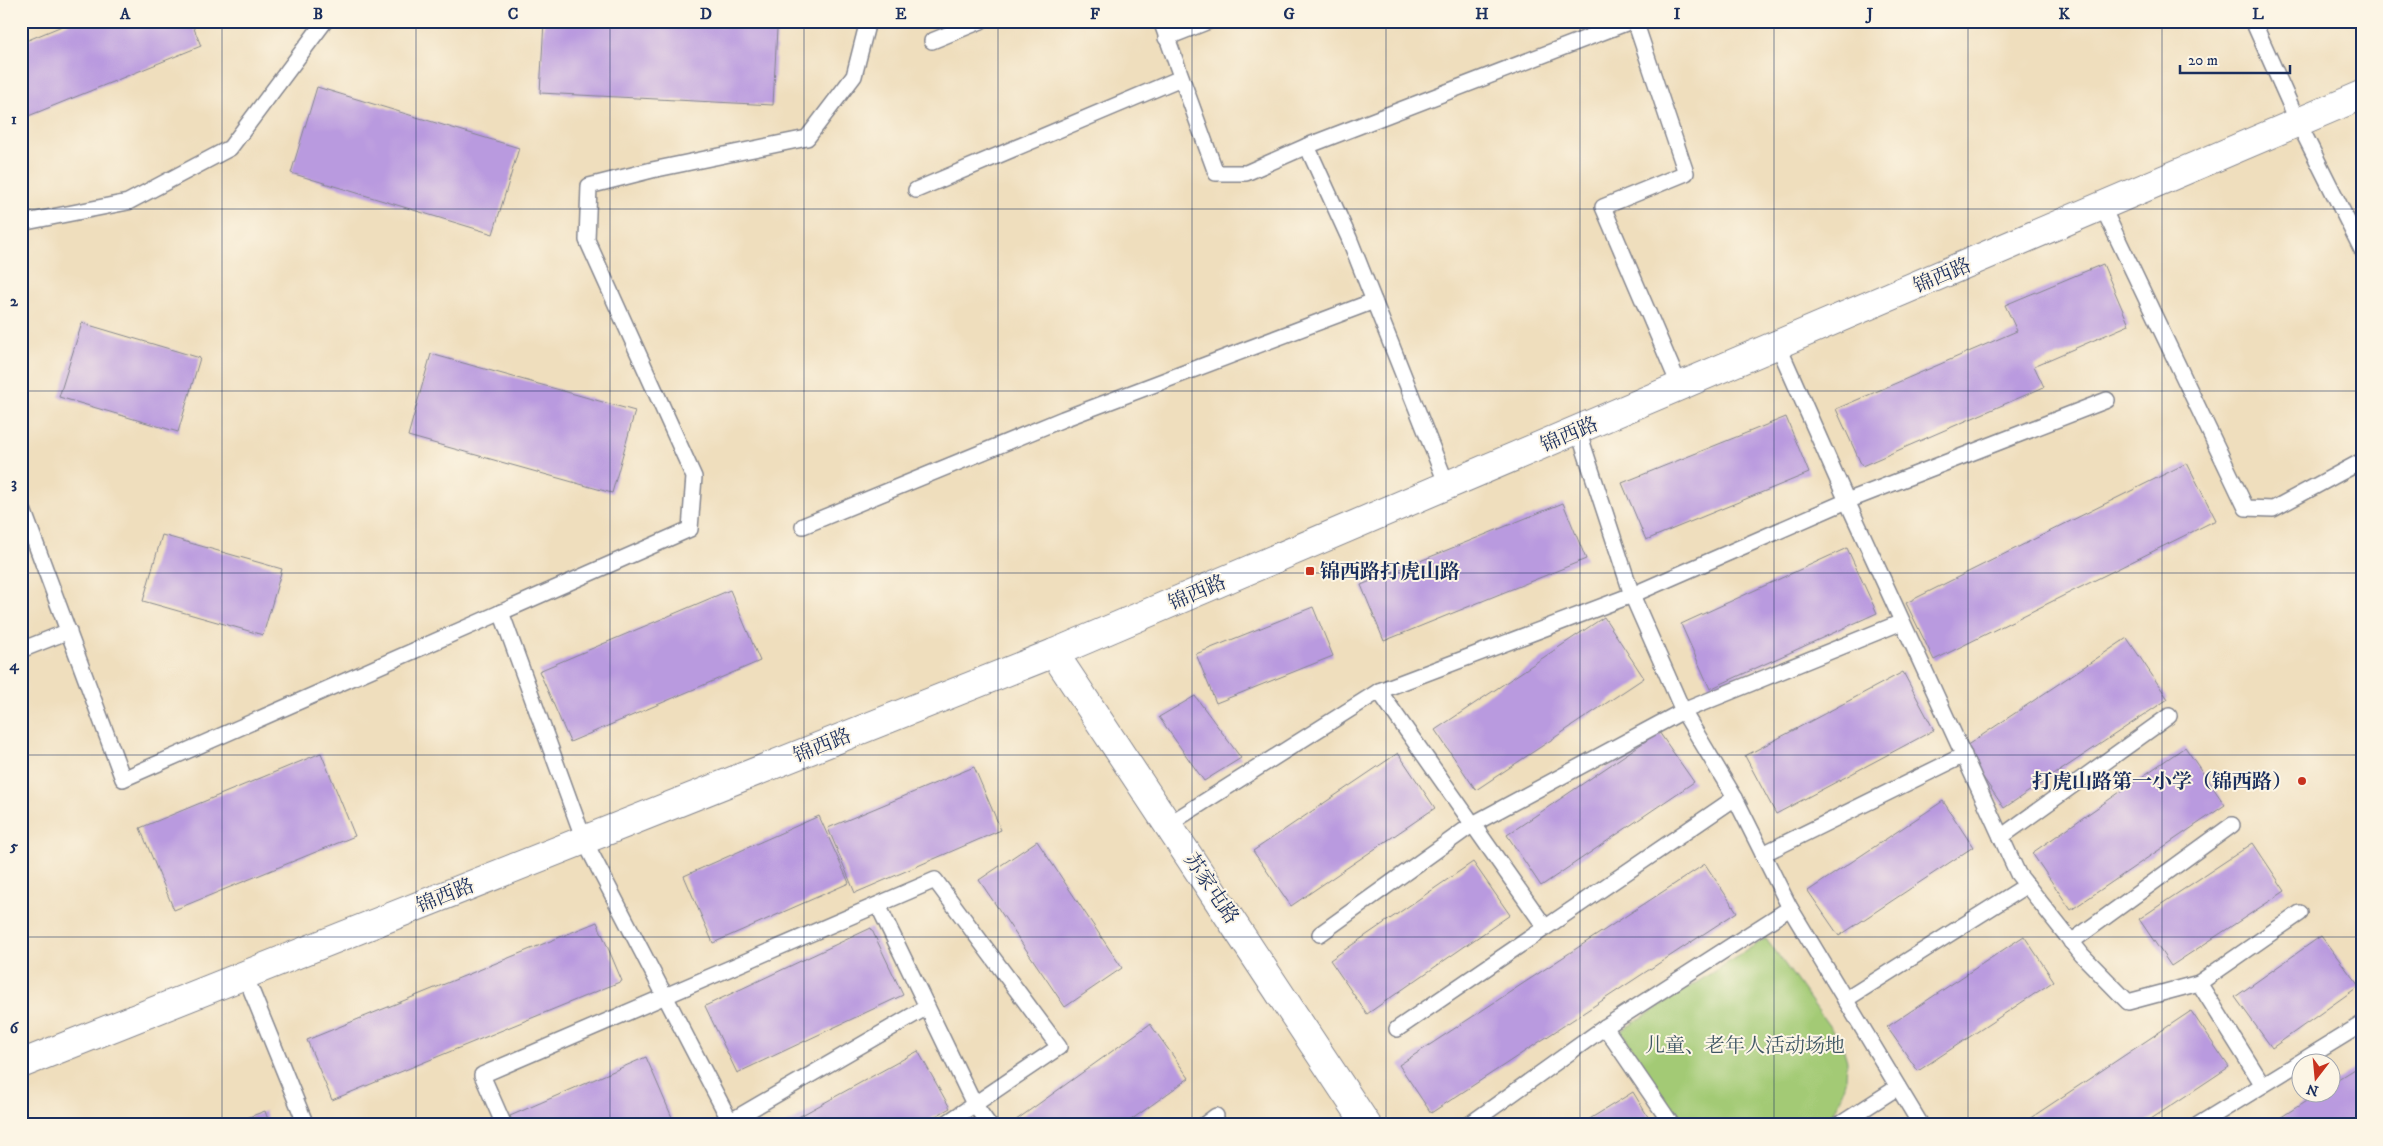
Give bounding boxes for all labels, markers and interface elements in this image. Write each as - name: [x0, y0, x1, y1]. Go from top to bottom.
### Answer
- text: A: [119, 4, 131, 24]
- text: B: [313, 4, 323, 24]
- text: C: [508, 4, 518, 24]
- text: D: [700, 4, 712, 24]
- text: E: [895, 4, 907, 24]
- text: F: [1090, 4, 1100, 24]
- text: G: [1283, 4, 1295, 24]
- text: H: [1475, 4, 1489, 24]
- text: I: [1674, 4, 1681, 24]
- text: J: [1865, 4, 1874, 24]
- text: K: [2058, 4, 2070, 24]
- text: L: [2252, 4, 2264, 24]
- scale bar: [2180, 42, 2290, 74]
- text: 20 m: [2188, 51, 2218, 70]
- text: 1: [11, 109, 17, 129]
- street label: 锦西路: [1910, 253, 1975, 300]
- text: 2: [10, 291, 19, 311]
- street label: 锦西路: [1537, 412, 1602, 459]
- text: 3: [11, 473, 17, 493]
- place label: 锦西路打虎山路: [1320, 560, 1460, 585]
- marker: 锦西路打虎山路: [1304, 565, 1316, 577]
- street label: 锦西路: [1165, 570, 1230, 617]
- text: 4: [8, 655, 19, 675]
- street label: 锦西路: [790, 724, 855, 769]
- place label: 打虎山路第一小学（锦西路）: [2032, 770, 2292, 795]
- marker: 打虎山路第一小学（锦西路）: [2296, 775, 2308, 787]
- text: 5: [9, 836, 18, 856]
- street label: 苏家屯路: [1178, 849, 1243, 929]
- street label: 锦西路: [413, 874, 478, 919]
- text: 6: [10, 1018, 20, 1038]
- park label: 儿童、老年人活动场地: [1645, 1034, 1845, 1059]
- north arrow: [2290, 1054, 2340, 1104]
- text: N: [2304, 1079, 2321, 1100]

